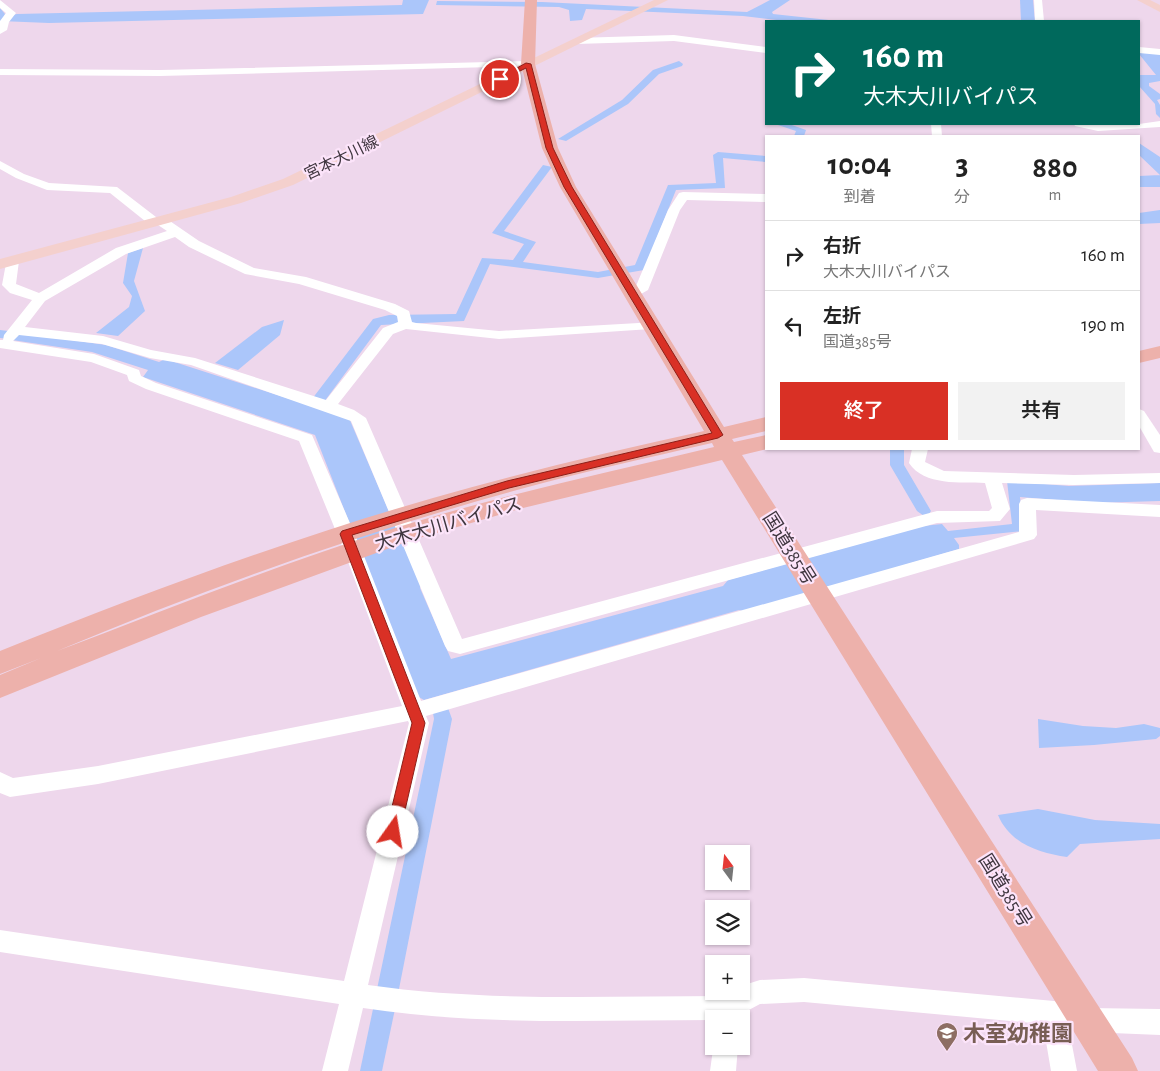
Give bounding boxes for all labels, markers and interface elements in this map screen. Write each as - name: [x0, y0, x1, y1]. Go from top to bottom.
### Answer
- text: 160 m: [863, 39, 944, 74]
- icon: right: [780, 40, 845, 105]
- pin: [479, 58, 521, 100]
- icon: arrive: [486, 65, 514, 93]
- text: 大木大川バイパス: [863, 86, 1039, 108]
- street label: 宮本大川線: [302, 132, 381, 183]
- text: 10:04: [827, 150, 891, 180]
- text: 3: [955, 150, 968, 180]
- text: 880: [1032, 153, 1078, 183]
- text: m: [1049, 187, 1061, 203]
- text: 到着: [843, 189, 875, 205]
- text: 分: [954, 189, 970, 205]
- text: 右折: [823, 237, 861, 256]
- icon: right: [780, 242, 808, 270]
- text: 160 m: [1081, 246, 1125, 265]
- text: 大木大川バイパス: [823, 264, 951, 280]
- text: 左折: [823, 307, 861, 326]
- icon: left: [780, 312, 808, 340]
- text: 190 m: [1081, 316, 1125, 335]
- text: 国道385号: [823, 334, 892, 350]
- button: 終了: [780, 382, 948, 440]
- button: 共有: [958, 382, 1125, 440]
- street label: 大木大川バイパス: [373, 493, 524, 554]
- street label: 国道385号: [759, 509, 819, 589]
- position arrow: [366, 805, 418, 857]
- north arrow: [705, 845, 750, 890]
- map controls: [705, 845, 750, 1055]
- street label: 国道385号: [975, 851, 1035, 931]
- button: layers: [705, 900, 750, 945]
- button: +: [705, 955, 750, 1000]
- button: −: [705, 1010, 750, 1055]
- school or university icon: 木室幼稚園: [935, 1021, 959, 1052]
- place label: 木室幼稚園: [963, 1022, 1073, 1045]

